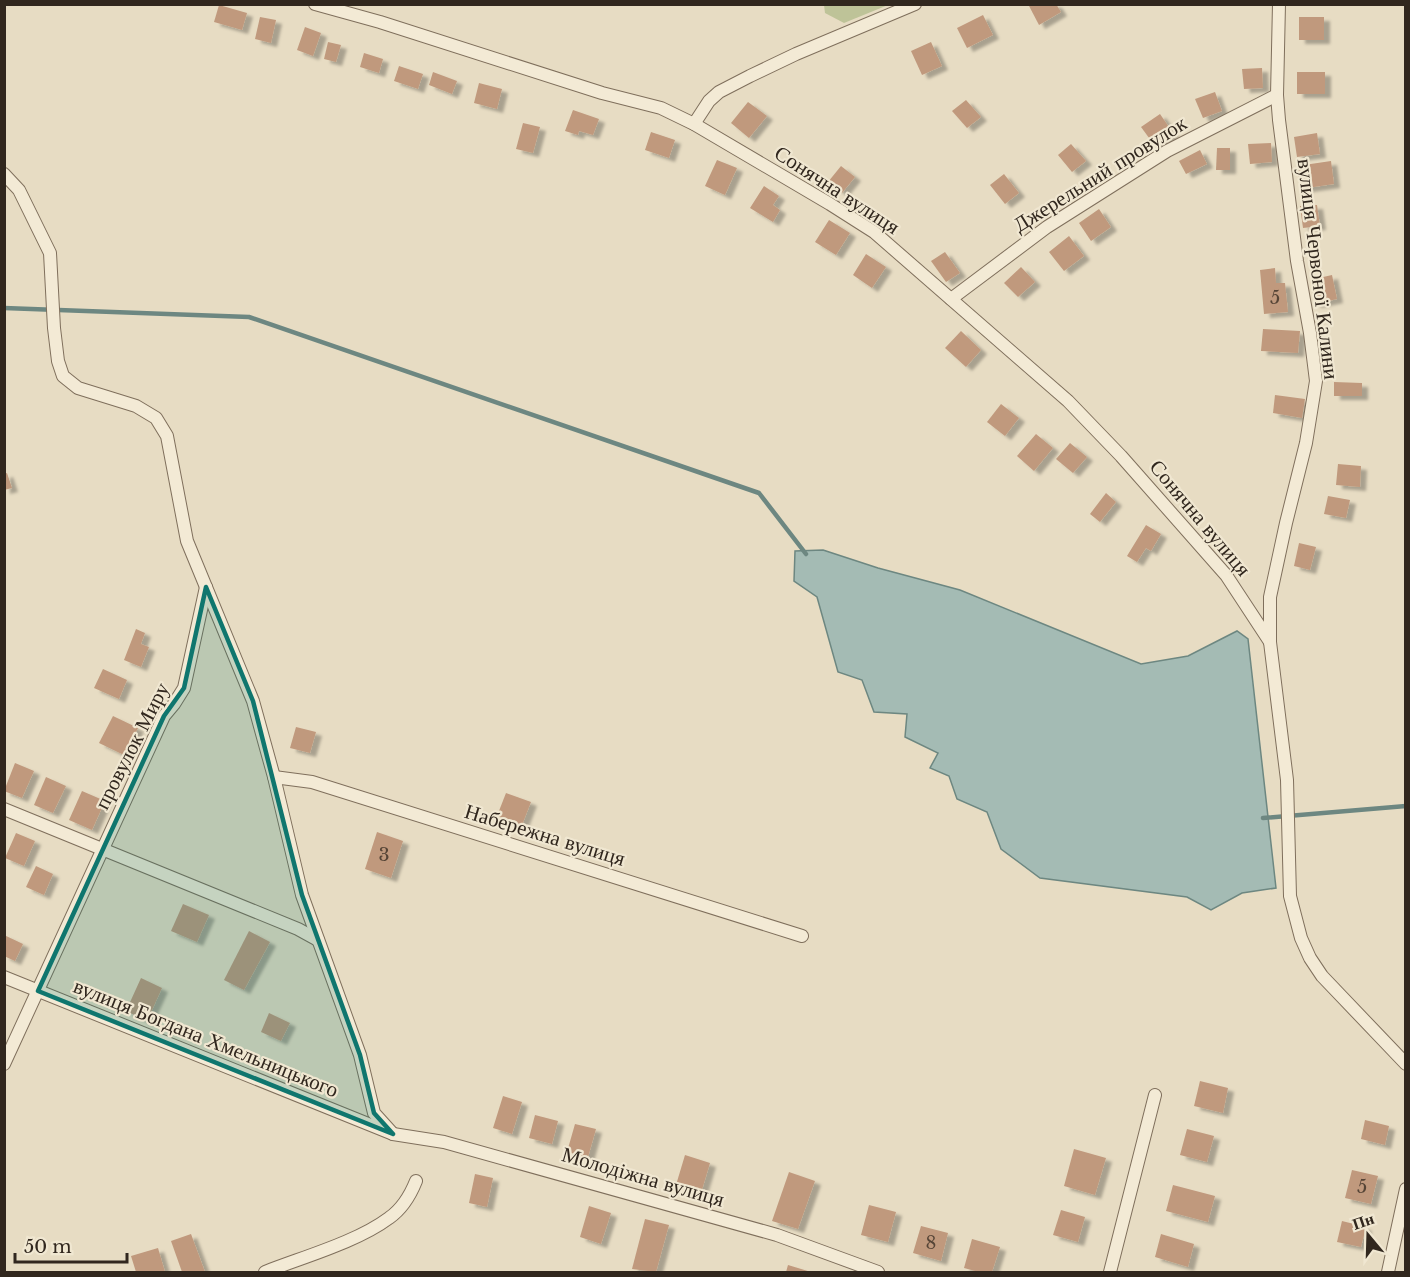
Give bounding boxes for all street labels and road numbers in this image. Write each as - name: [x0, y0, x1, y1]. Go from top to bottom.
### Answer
- street label: Джерельний провулок: [1008, 110, 1192, 238]
- street label: Сонячна вулиця: [770, 140, 905, 240]
- street label: вулиця Червоної Калини: [1292, 157, 1344, 381]
- street label: Сонячна вулиця: [1144, 455, 1256, 582]
- street label: провулок Миру: [89, 678, 175, 814]
- street label: Набережна вулиця: [462, 798, 629, 872]
- street label: вулиця Богдана Хмельницького: [70, 973, 342, 1103]
- street label: Молодіжна вулиця: [559, 1141, 728, 1213]

